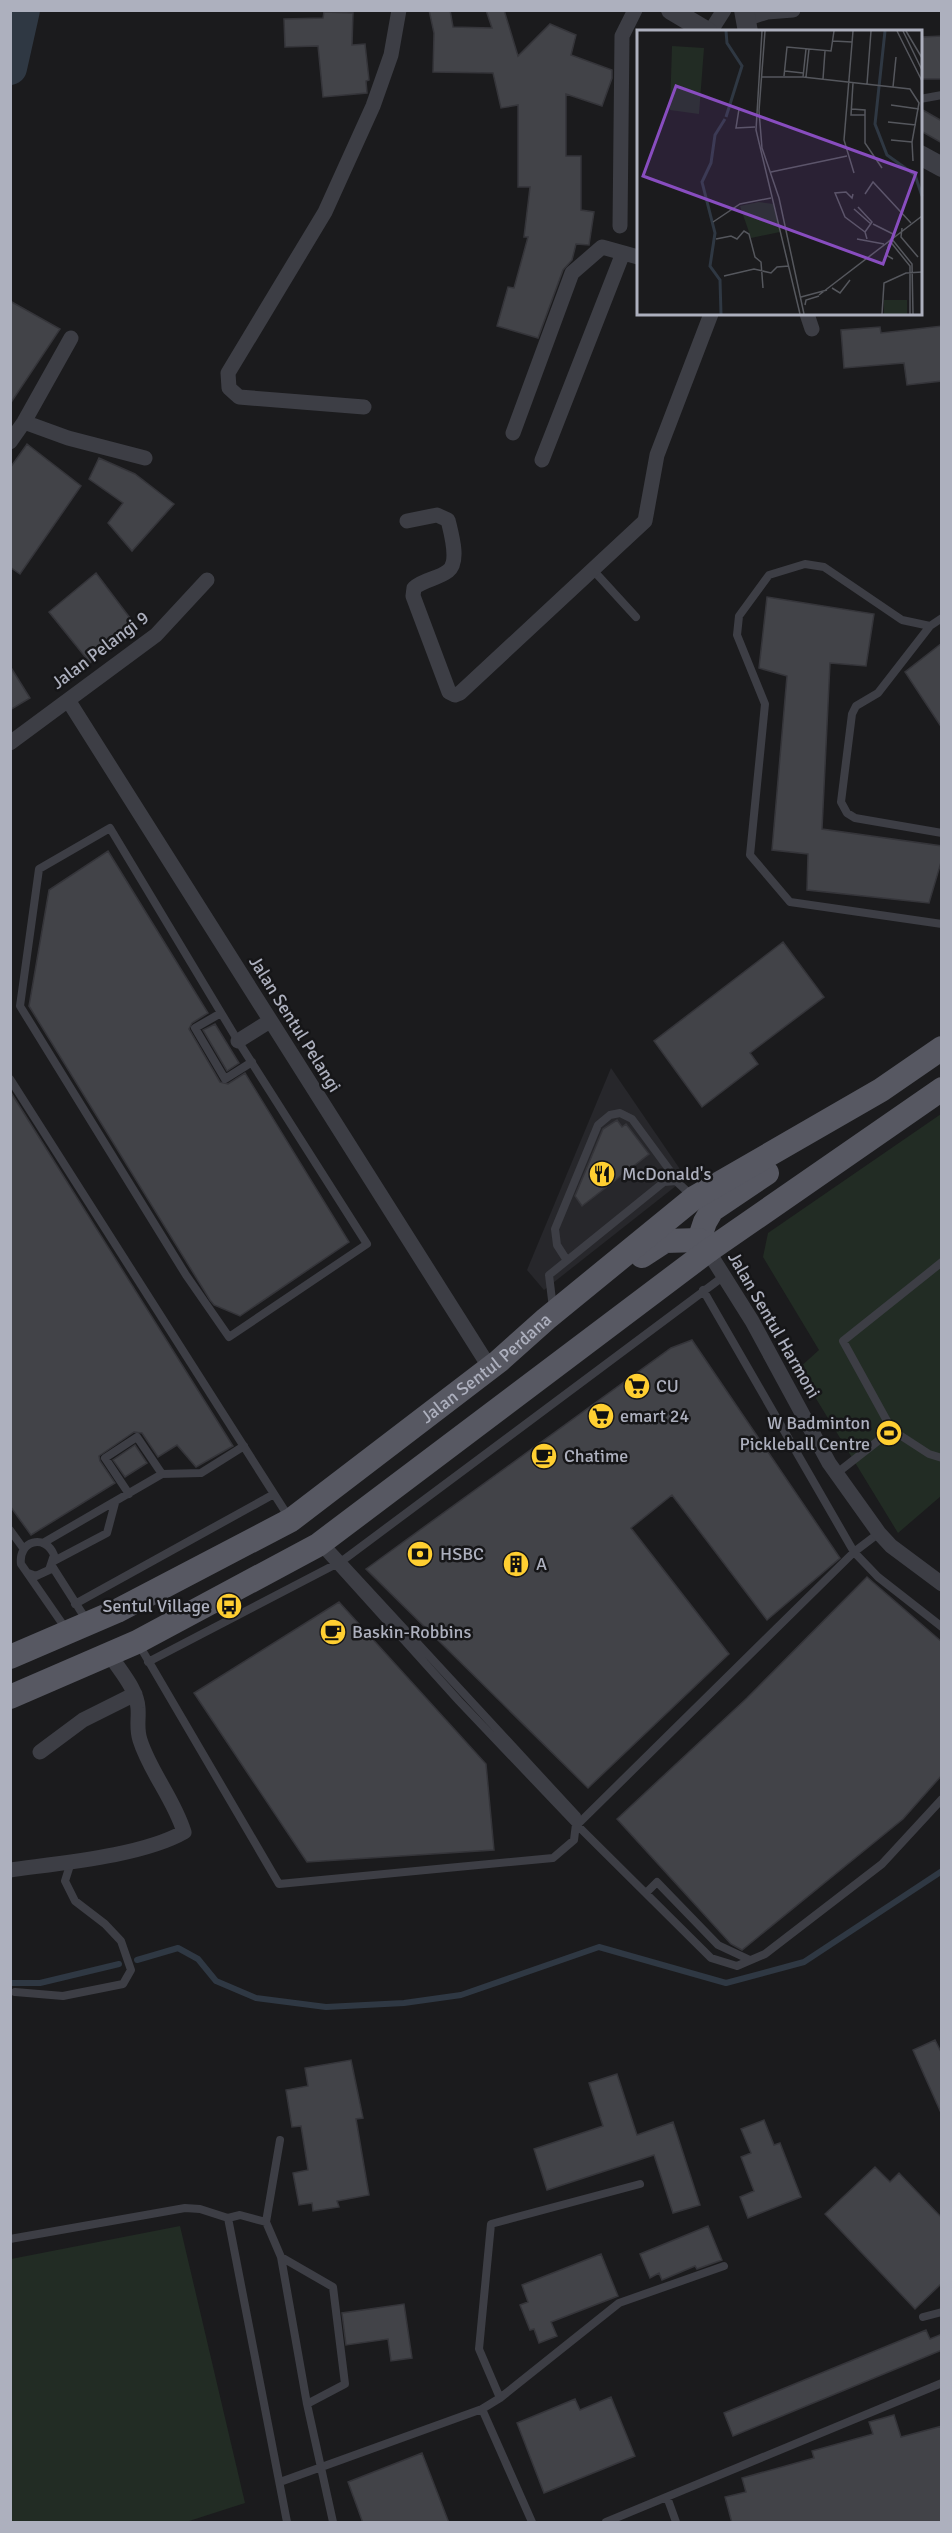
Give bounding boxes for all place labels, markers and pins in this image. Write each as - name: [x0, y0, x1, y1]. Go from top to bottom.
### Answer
- restaurant icon: McDonald's: [587, 1159, 617, 1189]
- place label: McDonald's: [622, 1163, 711, 1185]
- supermarket icon: CU: [622, 1371, 652, 1401]
- place label: CU: [656, 1375, 679, 1397]
- supermarket icon: emart 24: [586, 1401, 616, 1431]
- place label: emart 24: [620, 1405, 689, 1427]
- place label: W Badminton Pickleball Centre: [739, 1412, 870, 1455]
- sports icon: W Badminton Pickleball Centre: [874, 1418, 904, 1448]
- cafe icon: Chatime: [529, 1441, 559, 1471]
- place label: Chatime: [564, 1445, 628, 1467]
- bank icon: HSBC: [405, 1539, 435, 1569]
- place label: HSBC: [440, 1543, 484, 1565]
- building icon: A: [501, 1549, 531, 1579]
- place label: A: [536, 1553, 547, 1575]
- bus stop icon: Sentul Village: [214, 1591, 244, 1621]
- place label: Sentul Village: [103, 1595, 210, 1617]
- cafe icon: Baskin-Robbins: [318, 1617, 348, 1647]
- place label: Baskin-Robbins: [352, 1621, 471, 1643]

